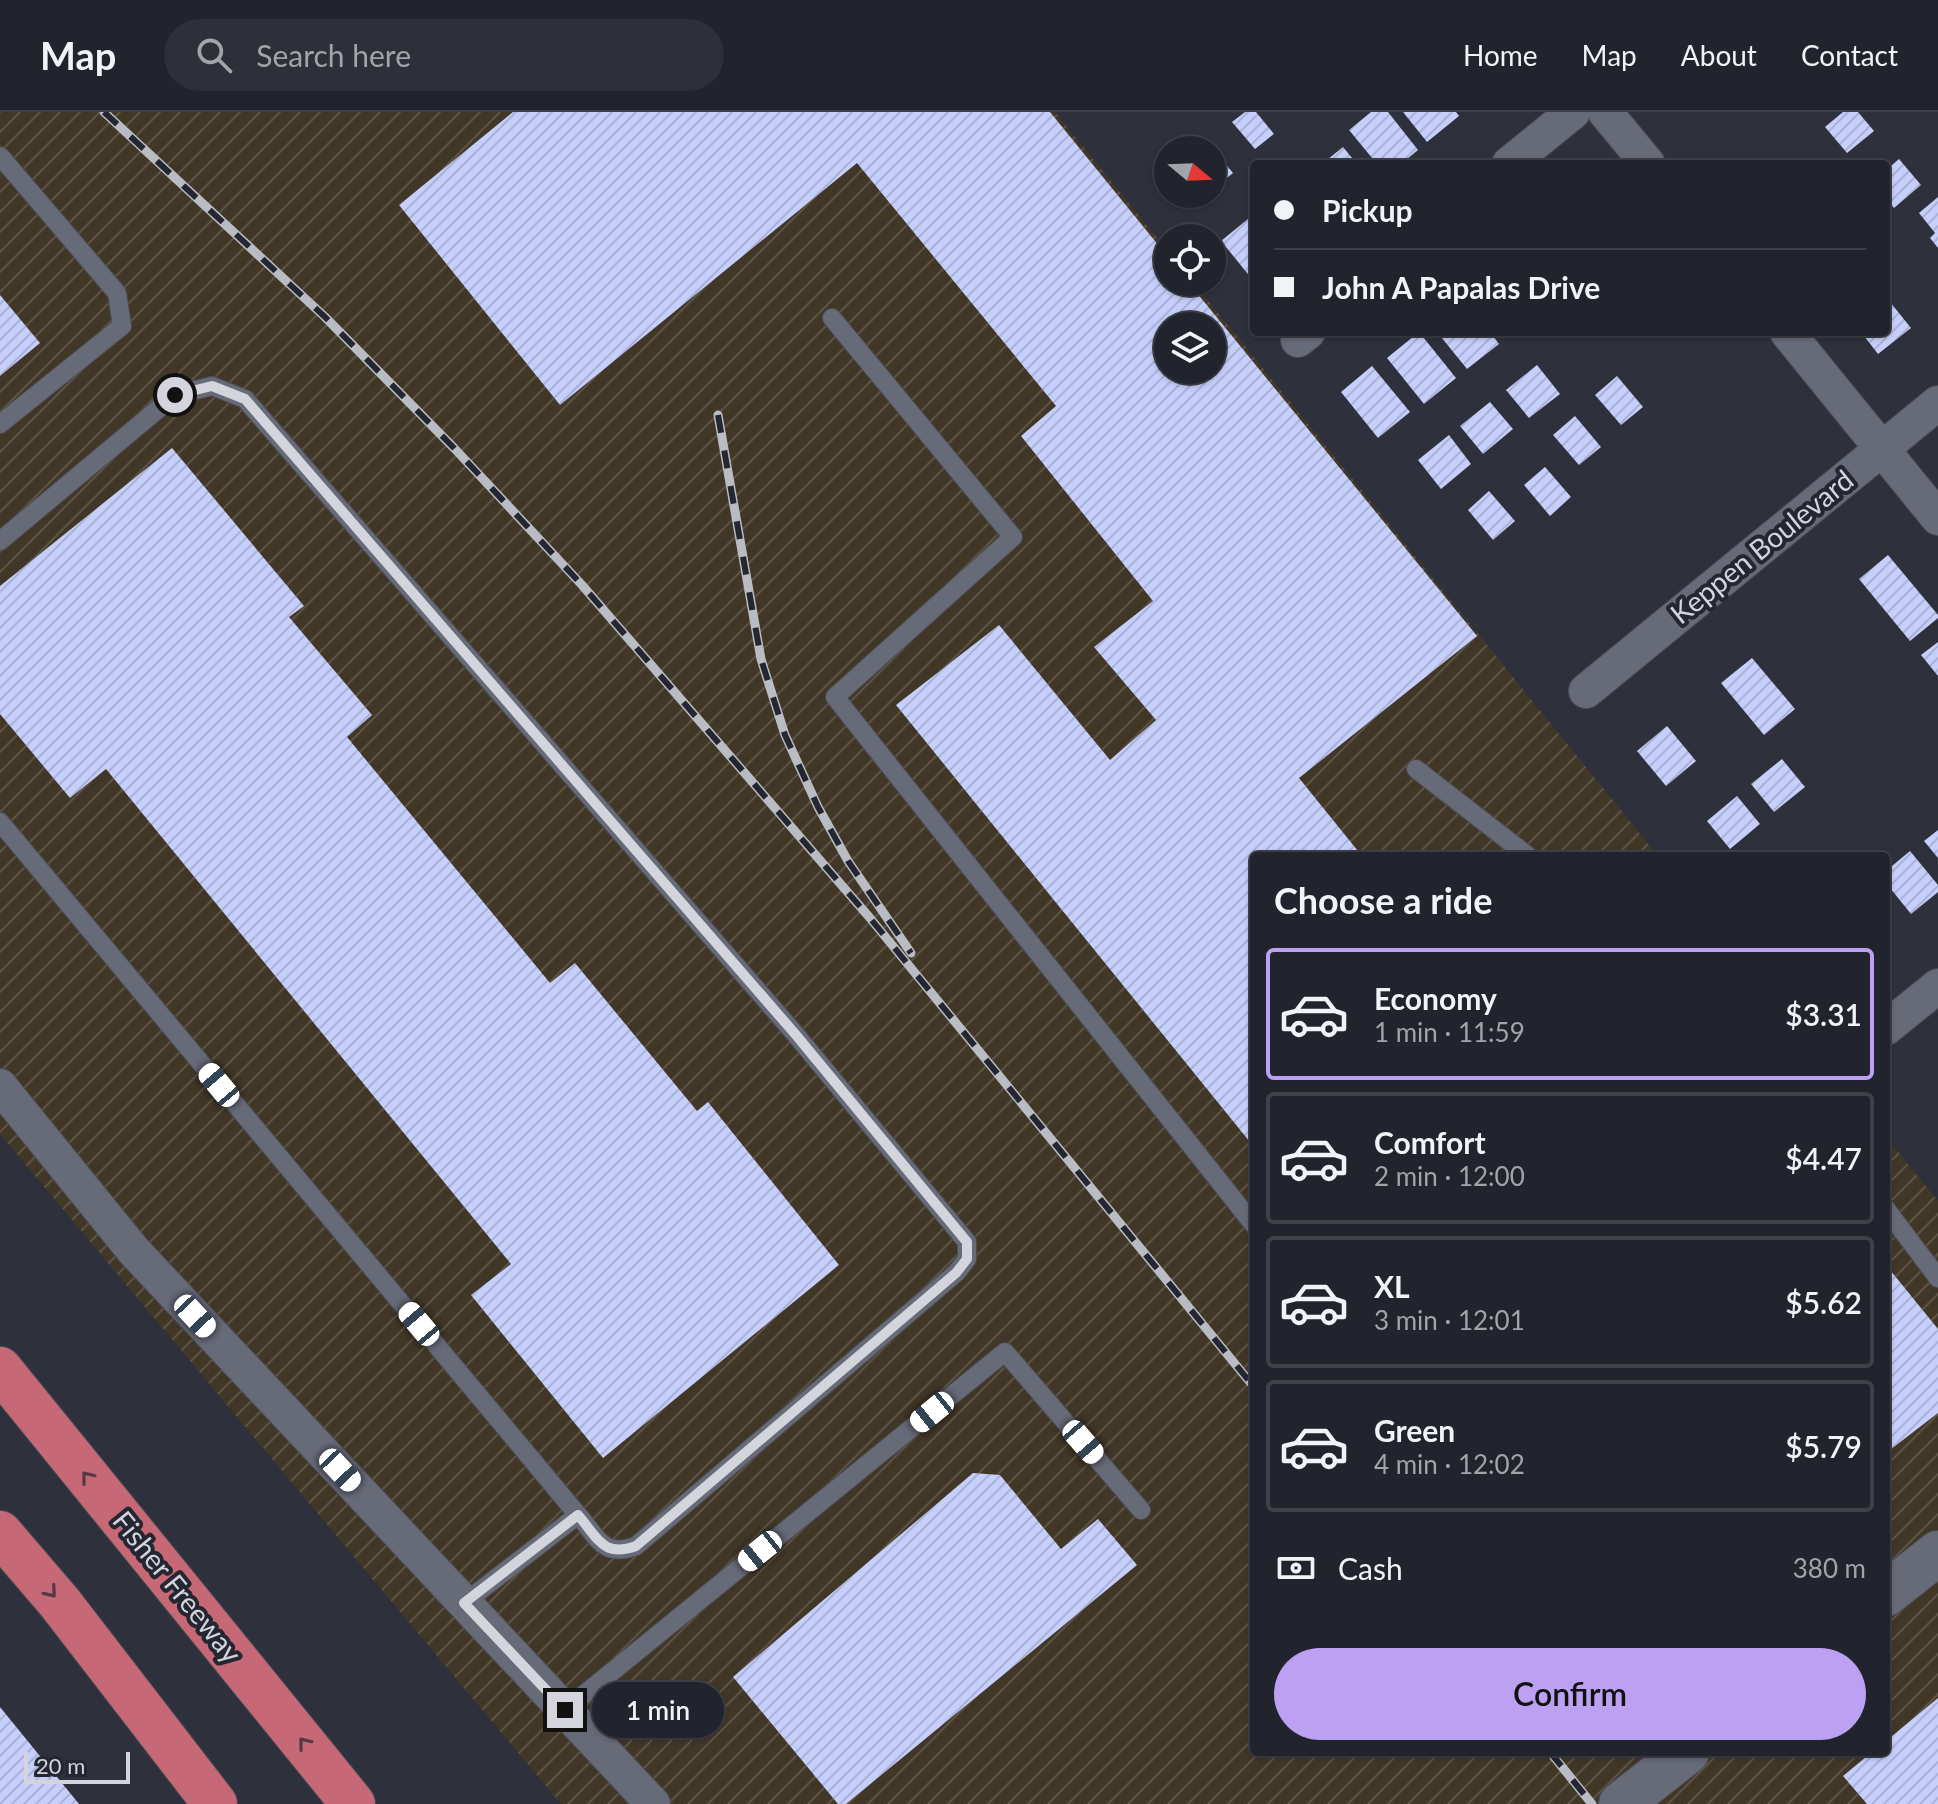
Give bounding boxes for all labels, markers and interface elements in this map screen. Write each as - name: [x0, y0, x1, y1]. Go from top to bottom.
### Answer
- search box: [164, 19, 724, 91]
- text: Map: [40, 32, 116, 78]
- icon: search: [192, 33, 236, 77]
- text: Search here: [256, 37, 411, 73]
- text: Home: [1463, 38, 1538, 72]
- text: Map: [1582, 38, 1637, 72]
- text: About: [1681, 38, 1757, 72]
- text: Contact: [1801, 38, 1898, 72]
- north arrow: [1154, 136, 1226, 208]
- map controls: [1154, 136, 1226, 384]
- text: Pickup: [1322, 192, 1413, 228]
- button: locate: [1154, 224, 1226, 296]
- text: John A Papalas Drive: [1322, 269, 1600, 305]
- button: layers: [1154, 312, 1226, 384]
- route start: [157, 377, 193, 413]
- street label: Keppen Boulevard: [1663, 462, 1860, 630]
- text: Choose a ride: [1274, 878, 1493, 922]
- icon: car: [1278, 978, 1350, 1050]
- text: Economy: [1374, 980, 1497, 1016]
- text: $3.31: [1785, 996, 1862, 1032]
- text: 1 min · 11:59: [1374, 1016, 1525, 1048]
- car: [194, 1059, 244, 1111]
- icon: car: [1278, 1122, 1350, 1194]
- text: Comfort: [1374, 1124, 1486, 1160]
- text: $4.47: [1785, 1140, 1862, 1176]
- text: 2 min · 12:00: [1374, 1160, 1525, 1192]
- icon: car: [1278, 1266, 1350, 1338]
- text: XL: [1374, 1268, 1410, 1304]
- text: $5.62: [1785, 1284, 1862, 1320]
- car: [170, 1290, 220, 1342]
- car: [394, 1298, 444, 1350]
- text: 3 min · 12:01: [1374, 1304, 1525, 1336]
- car: [906, 1388, 958, 1436]
- icon: car: [1278, 1410, 1350, 1482]
- text: Green: [1374, 1412, 1455, 1448]
- car: [1058, 1416, 1108, 1468]
- text: $5.79: [1785, 1428, 1862, 1464]
- car: [315, 1444, 365, 1496]
- text: 4 min · 12:02: [1374, 1448, 1525, 1480]
- one-way arrow: [82, 1471, 97, 1486]
- street label: Fisher Freeway: [106, 1504, 250, 1670]
- car: [734, 1527, 786, 1575]
- icon: cash: [1274, 1546, 1318, 1590]
- text: Cash: [1338, 1550, 1403, 1586]
- text: 380 m: [1793, 1552, 1866, 1584]
- one-way arrow: [41, 1583, 56, 1598]
- button: Confirm: [1274, 1648, 1866, 1740]
- callout: 1 min: [593, 1682, 725, 1738]
- route end: [547, 1692, 583, 1728]
- text: 1 min: [626, 1694, 690, 1726]
- one-way arrow: [299, 1738, 314, 1753]
- scale bar: [24, 1748, 130, 1784]
- text: 20 m: [36, 1752, 85, 1779]

